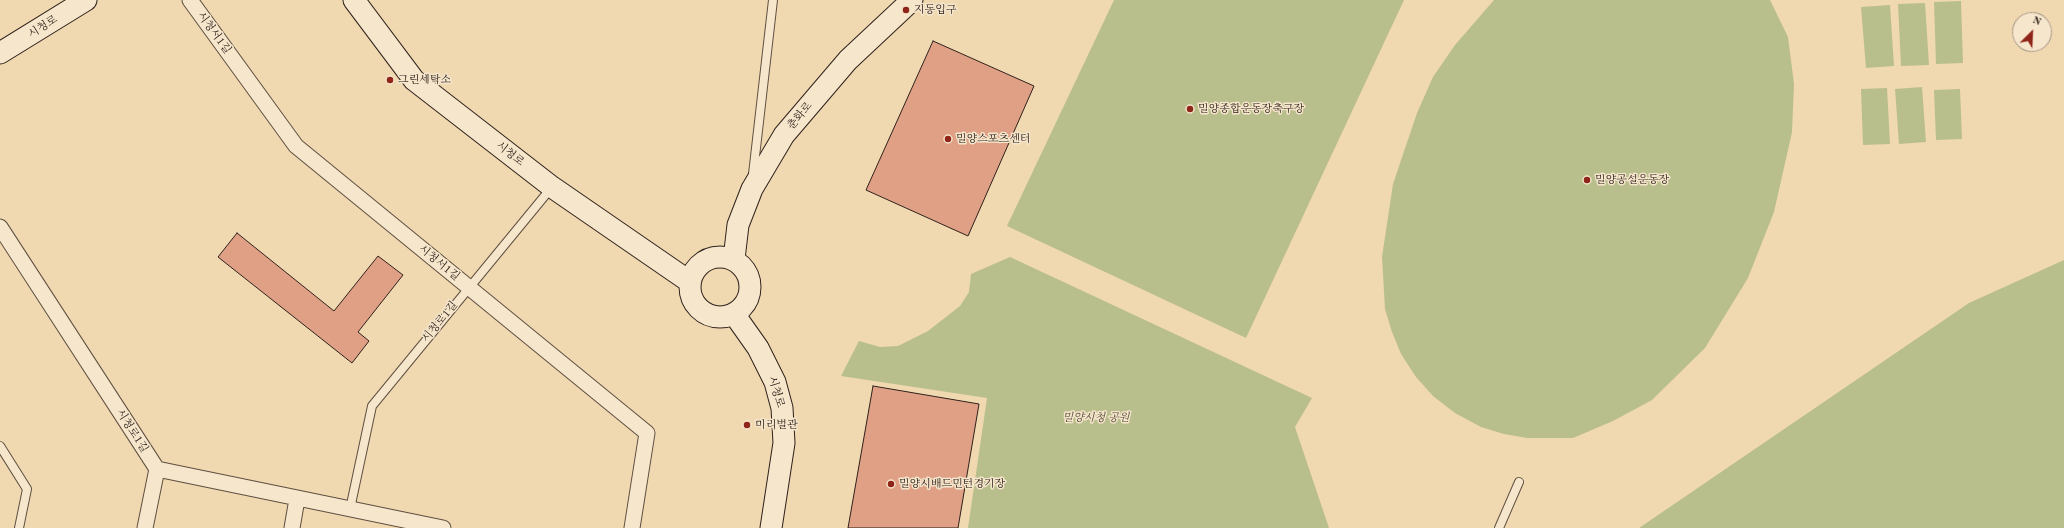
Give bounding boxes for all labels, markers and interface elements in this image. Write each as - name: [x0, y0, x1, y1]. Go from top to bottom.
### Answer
- place label: 지동입구: [914, 3, 957, 17]
- marker: 지동입구: [901, 5, 911, 15]
- street label: 시청서1길: [194, 9, 234, 57]
- north arrow: [2012, 12, 2052, 52]
- street label: 시청로: [26, 13, 60, 41]
- text: N: [2031, 15, 2043, 28]
- place label: 그린세탁소: [398, 73, 451, 87]
- marker: 그린세탁소: [385, 75, 395, 85]
- street label: 춘화로: [785, 100, 815, 132]
- place label: 밀양종합운동장축구장: [1198, 102, 1304, 116]
- marker: 밀양종합운동장축구장: [1185, 104, 1195, 114]
- place label: 밀양스포츠센터: [956, 132, 1030, 146]
- marker: 밀양스포츠센터: [943, 134, 953, 144]
- street label: 시청로: [493, 139, 527, 169]
- place label: 밀양공설운동장: [1595, 173, 1669, 187]
- marker: 밀양공설운동장: [1582, 175, 1592, 185]
- street label: 시청서1길: [416, 242, 462, 284]
- street label: 시청로1길: [419, 299, 461, 345]
- street label: 시청로: [765, 375, 787, 409]
- street label: 시청로1길: [113, 407, 151, 455]
- park label: 밀양시청 공원: [1063, 411, 1129, 425]
- place label: 미리벌관: [755, 418, 798, 432]
- marker: 미리벌관: [742, 420, 752, 430]
- place label: 밀양시배드민턴경기장: [899, 477, 1005, 491]
- marker: 밀양시배드민턴경기장: [886, 479, 896, 489]

